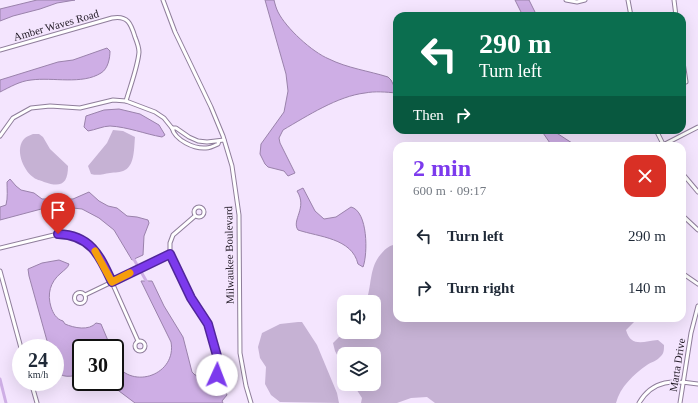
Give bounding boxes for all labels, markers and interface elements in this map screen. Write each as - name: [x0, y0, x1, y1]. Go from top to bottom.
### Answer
- street label: Amber Waves Road: [12, 7, 100, 43]
- icon: left: [413, 28, 465, 80]
- text: 290 m: [479, 28, 551, 59]
- text: Turn left: [479, 61, 542, 81]
- icon: right: [452, 104, 474, 126]
- text: Then: [413, 107, 444, 123]
- text: 2 min: [413, 155, 471, 181]
- button: close: [624, 155, 666, 197]
- text: 600 m · 09:17: [413, 183, 486, 198]
- pin: [41, 193, 75, 234]
- icon: arrive: [47, 199, 69, 221]
- street label: Milwaukee Boulevard: [222, 205, 236, 304]
- icon: left: [413, 225, 435, 247]
- text: Turn left: [447, 228, 504, 244]
- text: 290 m: [628, 228, 666, 244]
- icon: right: [413, 277, 435, 299]
- text: Turn right: [447, 280, 514, 296]
- text: 140 m: [628, 280, 666, 296]
- map controls: [337, 295, 381, 391]
- button: sound: [337, 295, 381, 339]
- street label: Marta Drive: [667, 337, 687, 393]
- speed limit sign: 30: [72, 339, 124, 391]
- button: layers: [337, 347, 381, 391]
- text: 24: [28, 349, 48, 371]
- position arrow: [196, 354, 238, 396]
- text: km/h: [28, 369, 48, 380]

